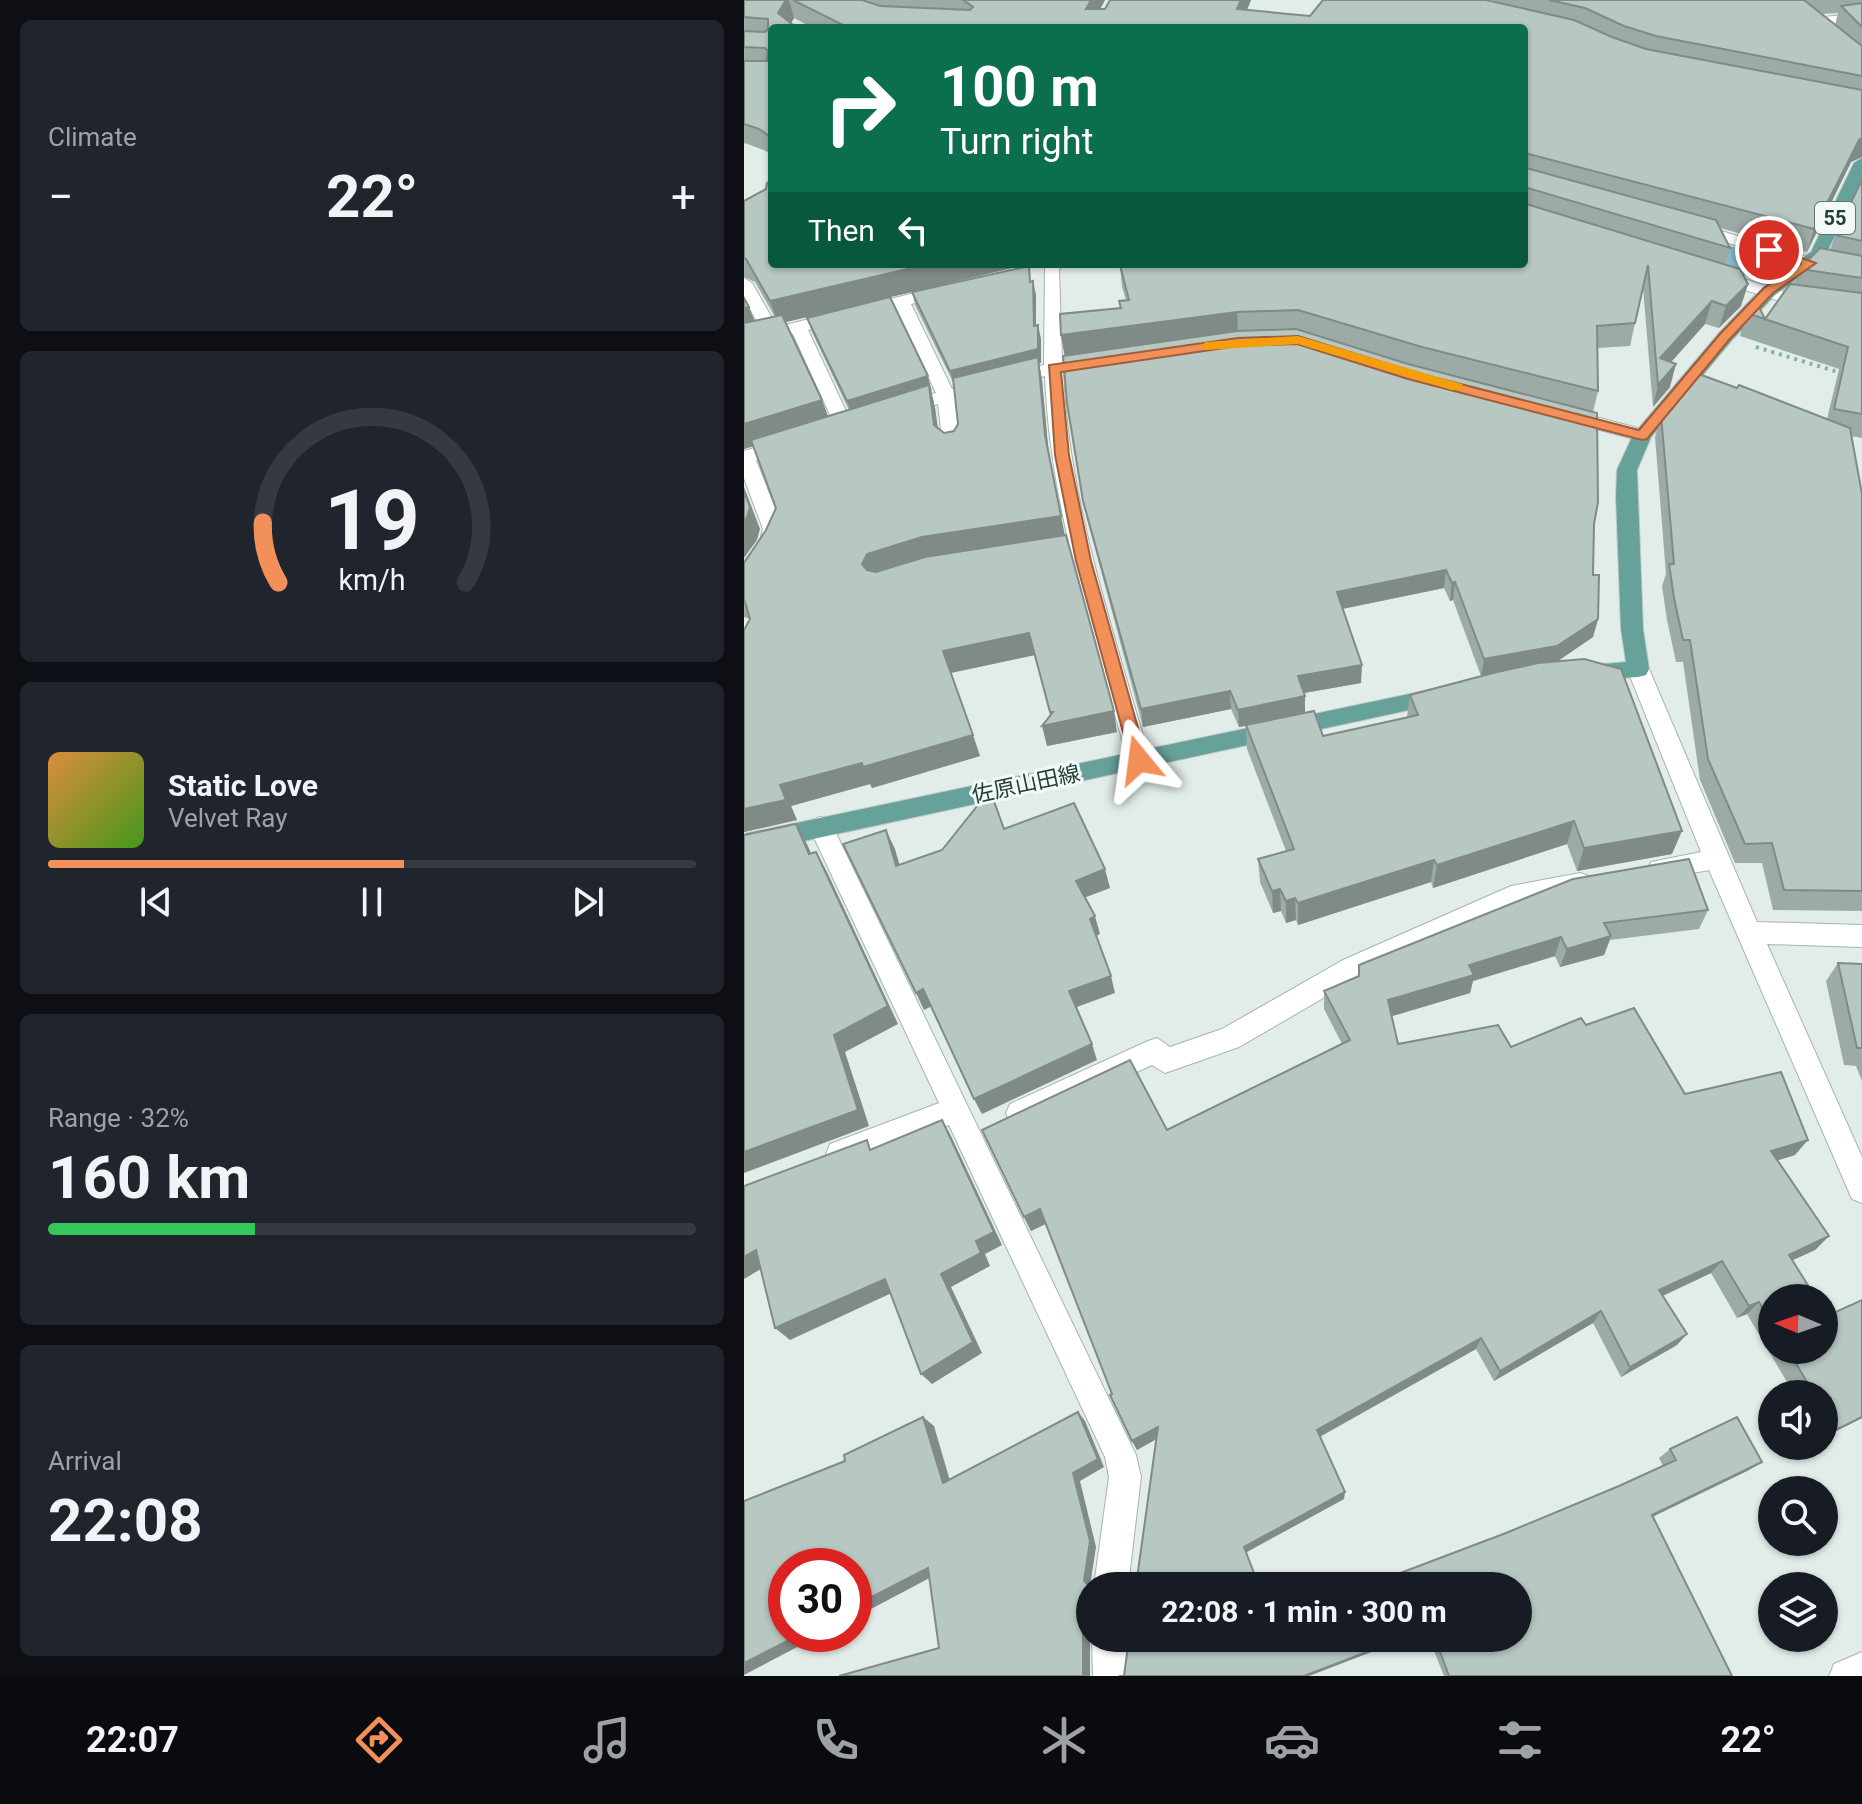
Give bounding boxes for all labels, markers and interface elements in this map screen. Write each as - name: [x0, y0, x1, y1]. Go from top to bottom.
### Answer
- text: 100 m: [940, 54, 1099, 120]
- icon: right: [808, 56, 912, 160]
- text: Turn right: [940, 121, 1093, 163]
- text: Climate: [48, 122, 137, 152]
- text: 22°: [326, 161, 418, 232]
- text: −: [48, 171, 73, 223]
- text: +: [671, 171, 696, 223]
- road number: 55: [1815, 202, 1855, 234]
- icon: left: [891, 208, 935, 252]
- text: Then: [808, 213, 875, 248]
- pin: [1735, 216, 1803, 284]
- icon: arrive: [1747, 228, 1791, 272]
- text: 19: [324, 471, 420, 568]
- text: km/h: [338, 563, 406, 597]
- position arrow: [1097, 718, 1181, 802]
- street label: 佐原山田線: [970, 760, 1082, 808]
- text: Static Love: [168, 768, 318, 803]
- text: Velvet Ray: [168, 803, 288, 833]
- icon: previous: [134, 880, 178, 924]
- icon: pause: [350, 880, 394, 924]
- icon: next: [566, 880, 610, 924]
- text: Range · 32%: [48, 1103, 189, 1133]
- text: 160 km: [48, 1142, 250, 1213]
- north arrow: [1758, 1284, 1838, 1364]
- map controls: [1758, 1284, 1838, 1652]
- button: sound: [1758, 1380, 1838, 1460]
- text: Arrival: [48, 1446, 122, 1476]
- button: search: [1758, 1476, 1838, 1556]
- text: 22:08: [48, 1485, 203, 1556]
- speed limit sign: 30: [768, 1548, 872, 1652]
- button: layers: [1758, 1572, 1838, 1652]
- text: 22:08 · 1 min · 300 m: [1161, 1594, 1447, 1629]
- icon: directions: [351, 1712, 407, 1768]
- icon: music: [579, 1712, 635, 1768]
- icon: phone: [808, 1712, 864, 1768]
- icon: climate: [1036, 1712, 1092, 1768]
- icon: car: [1264, 1712, 1320, 1768]
- icon: filters: [1492, 1712, 1548, 1768]
- text: 22:07: [86, 1719, 179, 1761]
- text: 22°: [1721, 1719, 1776, 1761]

